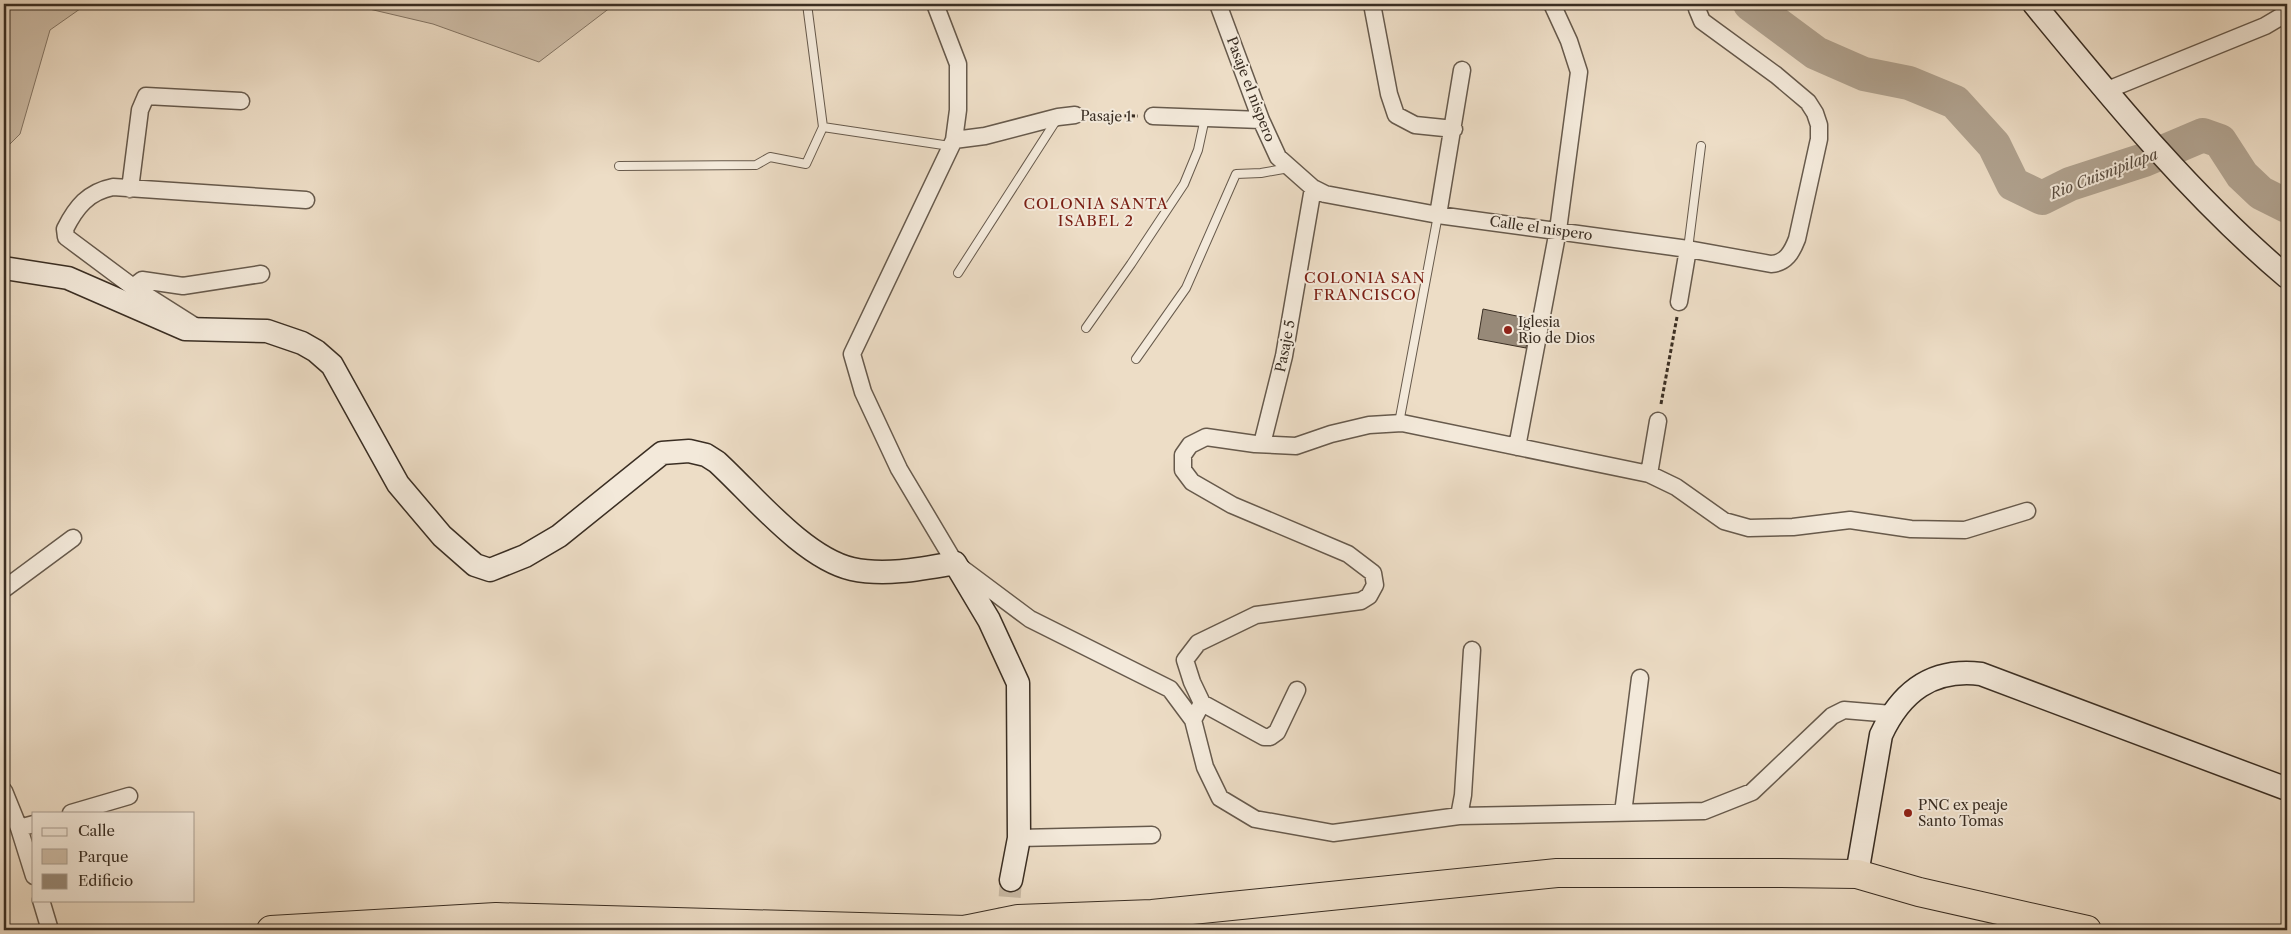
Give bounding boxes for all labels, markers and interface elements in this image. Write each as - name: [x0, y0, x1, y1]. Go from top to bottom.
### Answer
- street label: Pasaje el nispero: [1223, 34, 1279, 144]
- street label: Pasaje 1: [1080, 107, 1132, 125]
- water label: Rio Cuisnipilapa: [2046, 144, 2161, 203]
- district label: COLONIA SANTA ISABEL 2: [1023, 194, 1169, 230]
- street label: Calle el nispero: [1488, 212, 1594, 244]
- district label: COLONIA SAN FRANCISCO: [1304, 268, 1426, 304]
- place label: Iglesia Rio de Dios: [1518, 313, 1595, 347]
- street label: Pasaje 5: [1271, 318, 1299, 374]
- marker: Iglesia Rio de Dios: [1502, 324, 1514, 336]
- place label: PNC ex peaje Santo Tomas: [1918, 796, 2008, 830]
- marker: PNC ex peaje Santo Tomas: [1902, 807, 1914, 819]
- legend: [32, 812, 195, 902]
- text: Calle: [78, 821, 115, 840]
- text: Parque: [78, 847, 128, 866]
- text: Edificio: [78, 871, 133, 890]

